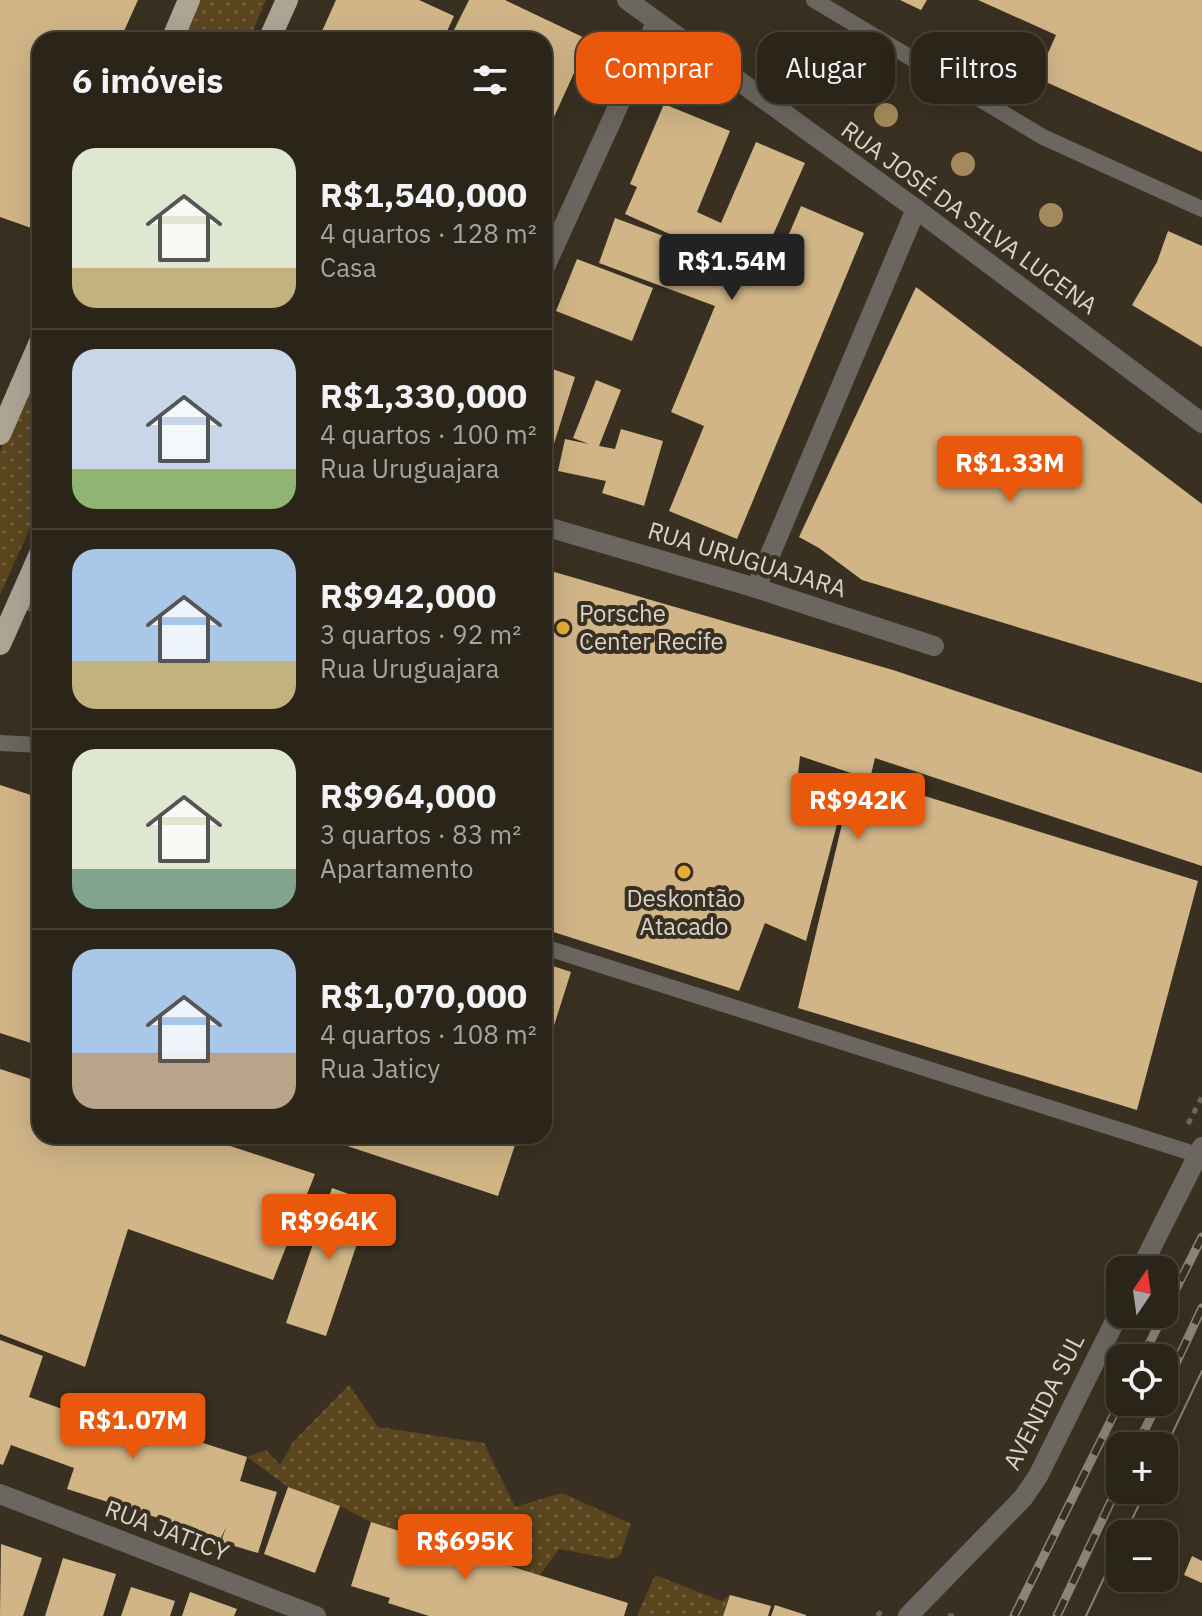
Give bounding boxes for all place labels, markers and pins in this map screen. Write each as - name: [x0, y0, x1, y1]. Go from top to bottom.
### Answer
- pin: R$1.54M: [658, 234, 806, 302]
- pin: R$1.33M: [936, 436, 1084, 504]
- place label: Porsche Center Recife: [579, 597, 724, 657]
- marker: Porsche Center Recife: [554, 619, 572, 637]
- pin: R$942K: [793, 773, 923, 841]
- marker: Deskontão Atacado: [675, 863, 693, 881]
- place label: Deskontão Atacado: [627, 882, 741, 942]
- pin: R$964K: [264, 1194, 394, 1262]
- pin: R$1.07M: [59, 1393, 207, 1461]
- pin: R$695K: [400, 1514, 530, 1582]

